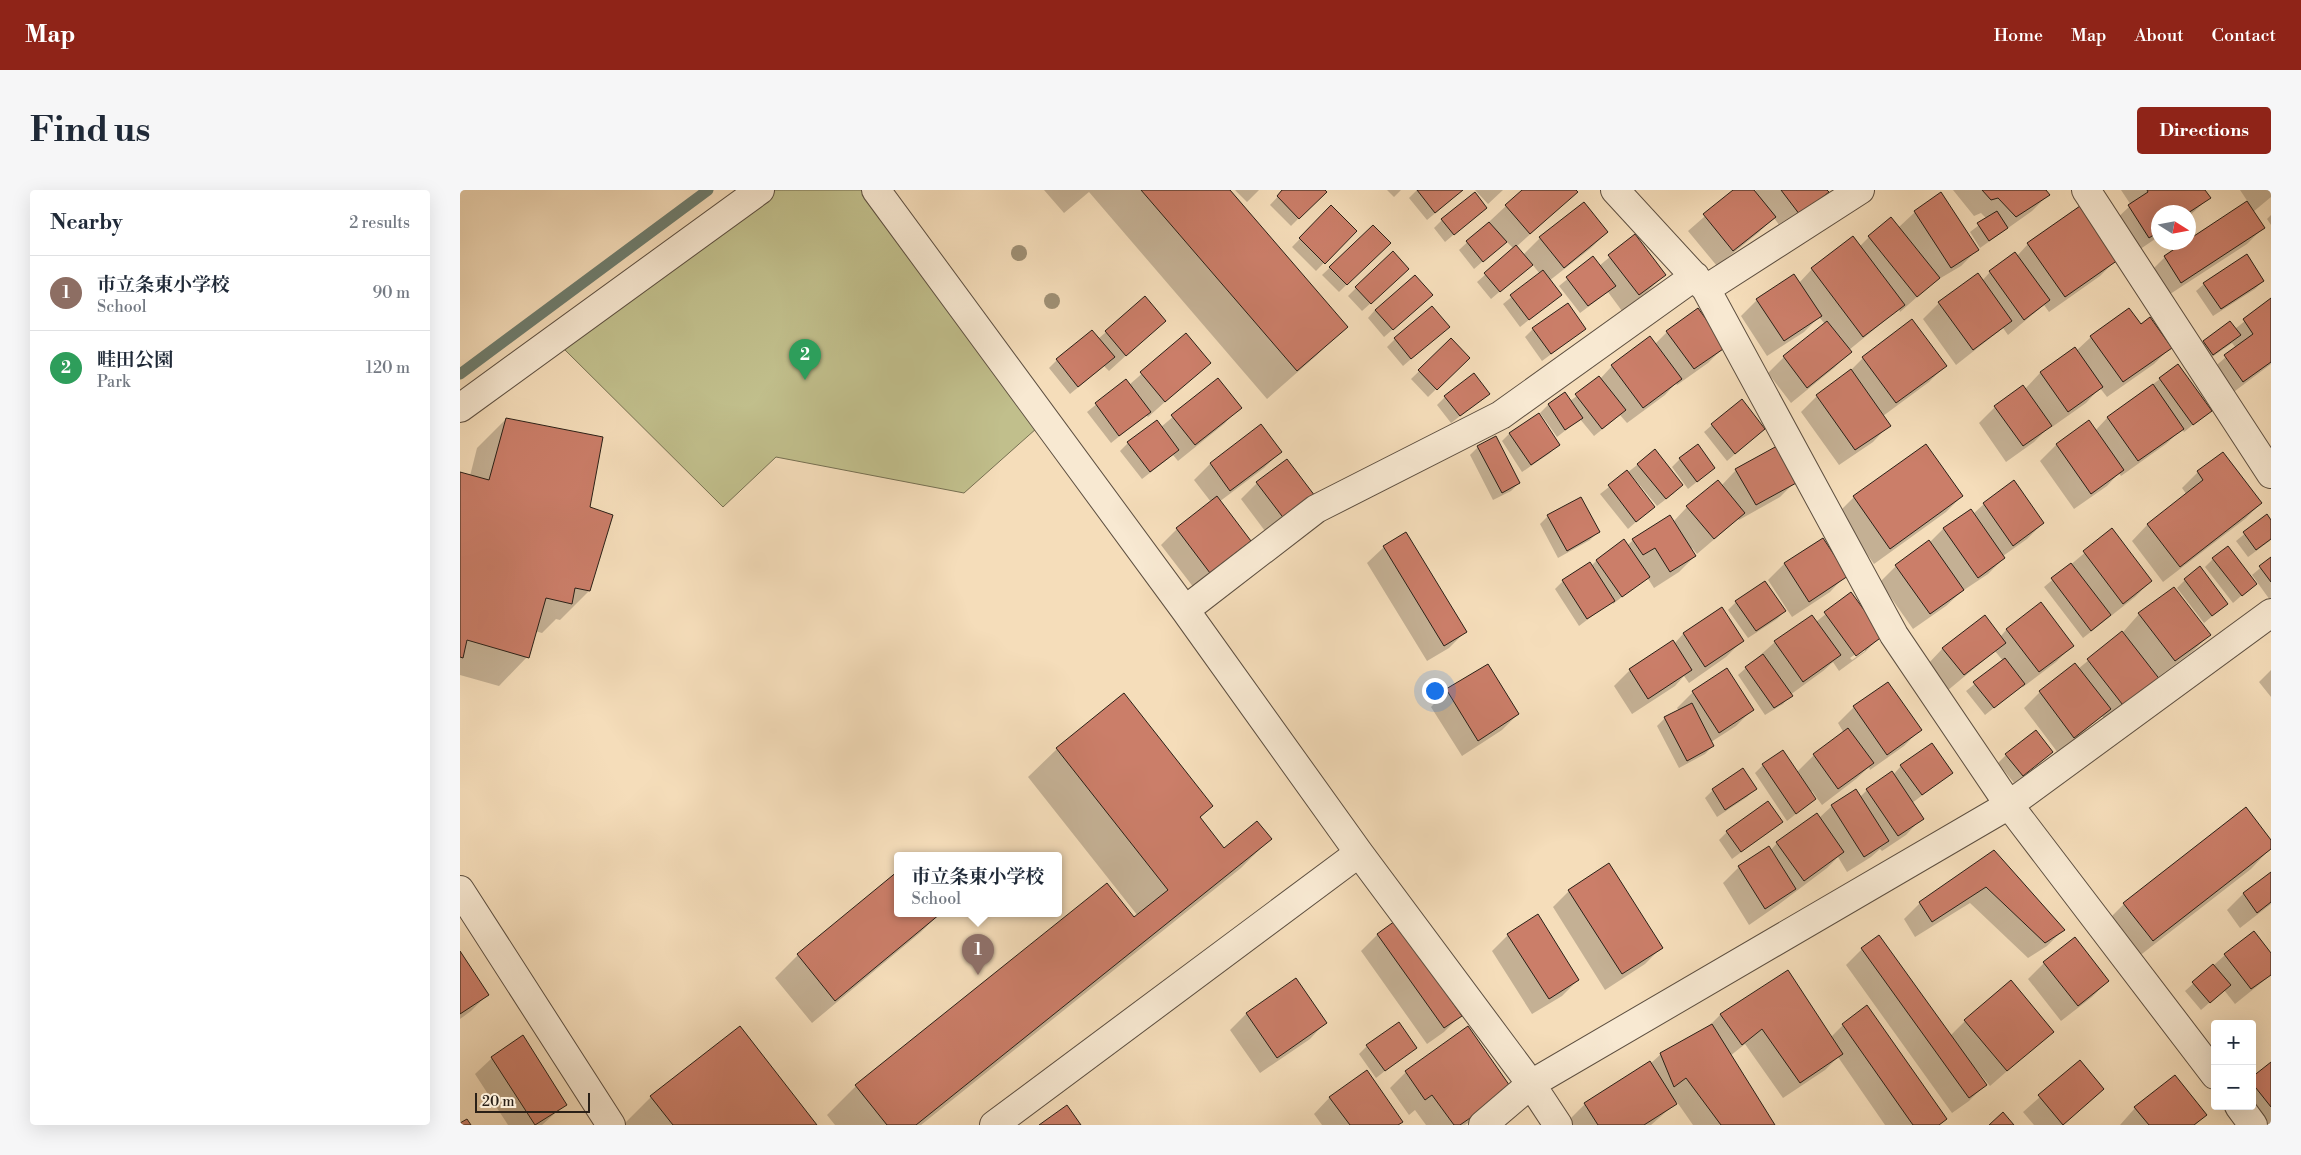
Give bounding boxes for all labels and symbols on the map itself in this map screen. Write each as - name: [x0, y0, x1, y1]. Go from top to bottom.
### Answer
- north arrow: [2151, 205, 2196, 250]
- pin: 2: [789, 339, 821, 380]
- your location: [1422, 678, 1448, 704]
- pin: 1: [962, 934, 994, 975]
- scale bar: [475, 1090, 590, 1113]

